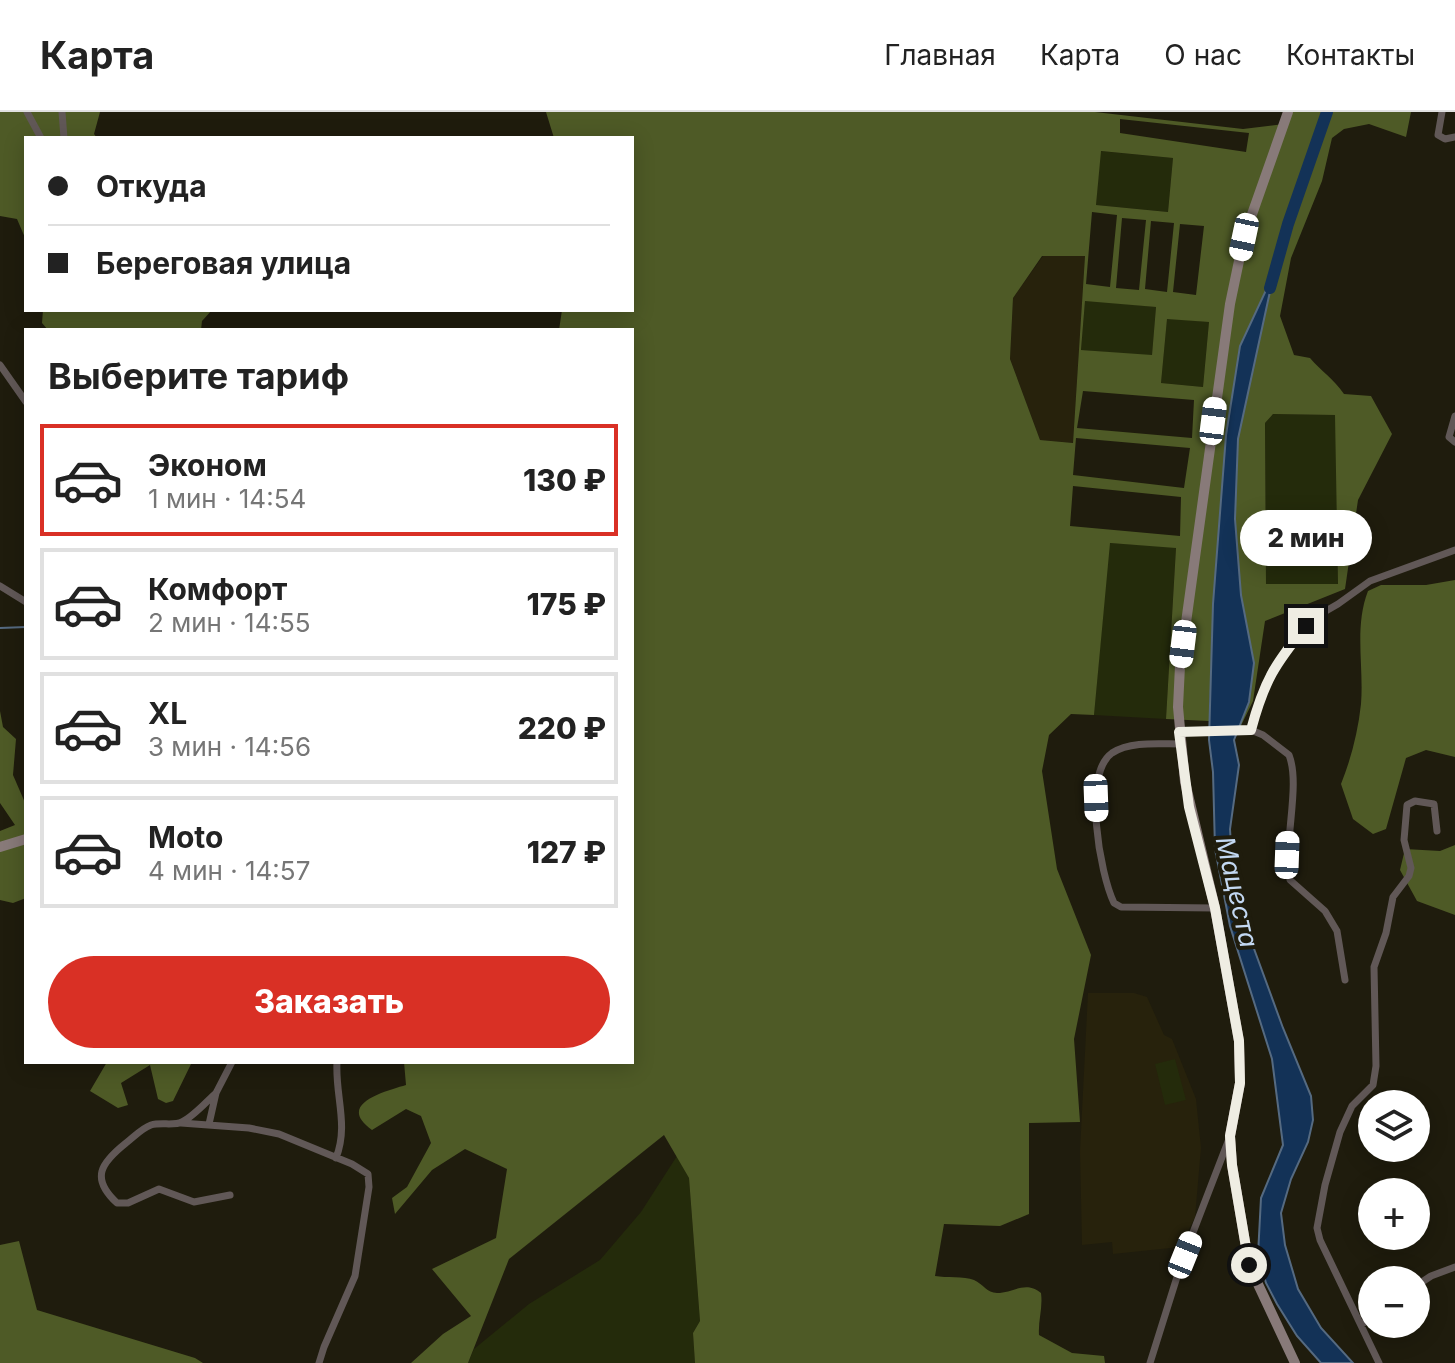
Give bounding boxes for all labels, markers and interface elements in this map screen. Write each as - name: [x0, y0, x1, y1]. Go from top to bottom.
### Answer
- text: Карта: [40, 32, 154, 78]
- text: Главная: [884, 38, 996, 72]
- text: Карта: [1040, 38, 1120, 72]
- text: О нас: [1164, 38, 1242, 72]
- text: Контакты: [1286, 38, 1415, 72]
- text: Откуда: [96, 168, 207, 204]
- car: [1227, 211, 1261, 263]
- text: Береговая улица: [96, 245, 351, 281]
- text: Выберите тариф: [48, 354, 349, 398]
- car: [1198, 396, 1228, 446]
- icon: car: [52, 444, 124, 516]
- text: Эконом: [148, 447, 267, 483]
- text: 130 ₽: [523, 462, 606, 498]
- text: 1 мин · 14:54: [148, 483, 306, 514]
- callout: 2 мин: [1240, 510, 1372, 566]
- text: 2 мин: [1268, 522, 1344, 553]
- icon: car: [52, 568, 124, 640]
- text: Комфорт: [148, 571, 287, 607]
- text: 175 ₽: [527, 586, 606, 622]
- text: 2 мин · 14:55: [148, 607, 311, 638]
- route end: [1288, 608, 1324, 644]
- car: [1168, 619, 1198, 669]
- icon: car: [52, 692, 124, 764]
- text: XL: [148, 695, 187, 731]
- text: 220 ₽: [518, 710, 606, 746]
- text: 3 мин · 14:56: [148, 731, 311, 762]
- car: [1083, 774, 1109, 822]
- icon: car: [52, 816, 124, 888]
- text: Moto: [148, 819, 223, 855]
- car: [1274, 831, 1300, 879]
- water label: Мацеста: [1210, 833, 1265, 950]
- text: 127 ₽: [527, 834, 606, 870]
- text: 4 мин · 14:57: [148, 855, 310, 886]
- button: Заказать: [48, 956, 610, 1048]
- map controls: [1358, 1090, 1430, 1338]
- button: layers: [1358, 1090, 1430, 1162]
- button: +: [1358, 1178, 1430, 1250]
- car: [1165, 1228, 1205, 1282]
- route start: [1231, 1247, 1267, 1283]
- button: −: [1358, 1266, 1430, 1338]

